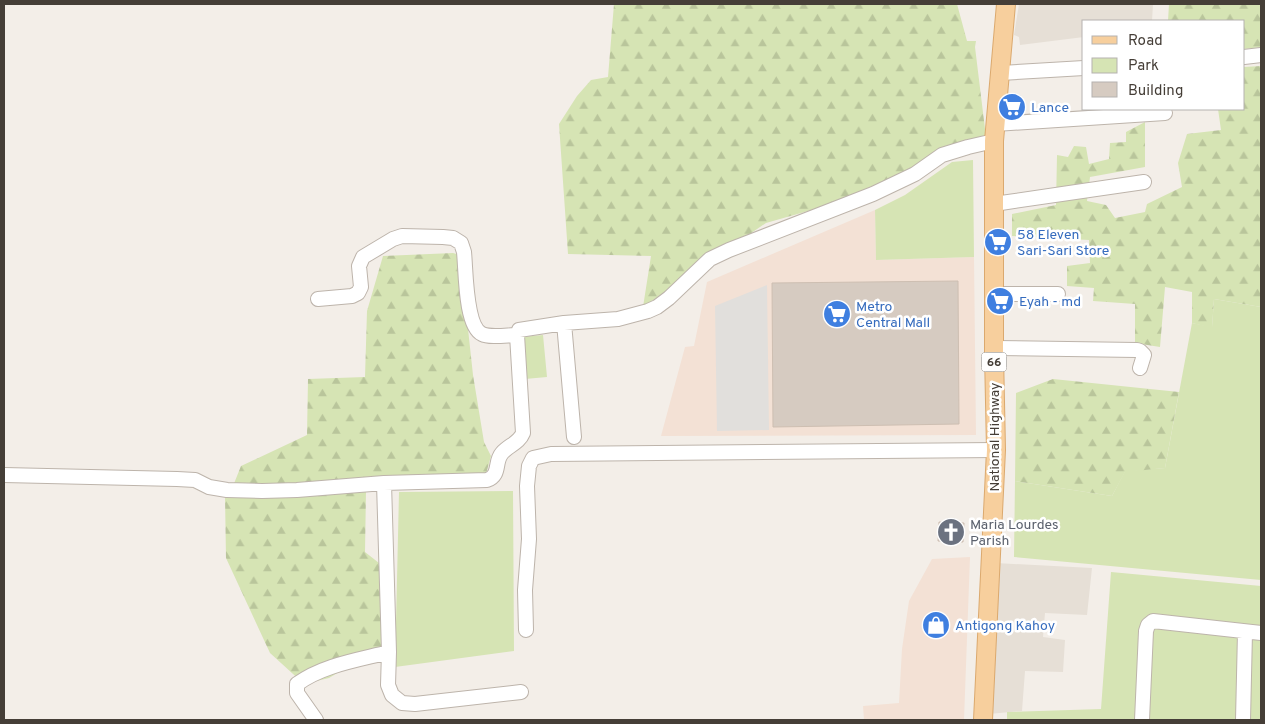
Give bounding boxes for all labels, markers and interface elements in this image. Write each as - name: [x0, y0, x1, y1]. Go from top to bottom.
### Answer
- legend: [1082, 20, 1245, 110]
- text: Road: [1128, 32, 1163, 51]
- text: Park: [1128, 57, 1159, 76]
- text: Building: [1128, 82, 1183, 101]
- supermarket icon: Lance: [997, 92, 1027, 122]
- place label: Lance: [1031, 100, 1069, 117]
- supermarket icon: 58 Eleven Sari-Sari Store: [983, 227, 1013, 257]
- place label: 58 Eleven Sari-Sari Store: [1017, 227, 1109, 260]
- supermarket icon: Eyah - md: [985, 286, 1015, 316]
- place label: Eyah - md: [1019, 294, 1081, 311]
- supermarket icon: Metro Central Mall: [822, 299, 852, 329]
- place label: Metro Central Mall: [856, 299, 930, 332]
- road number: 66: [982, 352, 1006, 372]
- street label: National Highway: [987, 383, 1004, 491]
- church icon: Maria Lourdes Parish: [936, 517, 966, 547]
- place label: Maria Lourdes Parish: [970, 517, 1059, 550]
- shop icon: Antigong Kahoy: [921, 610, 951, 640]
- place label: Antigong Kahoy: [955, 618, 1055, 635]

